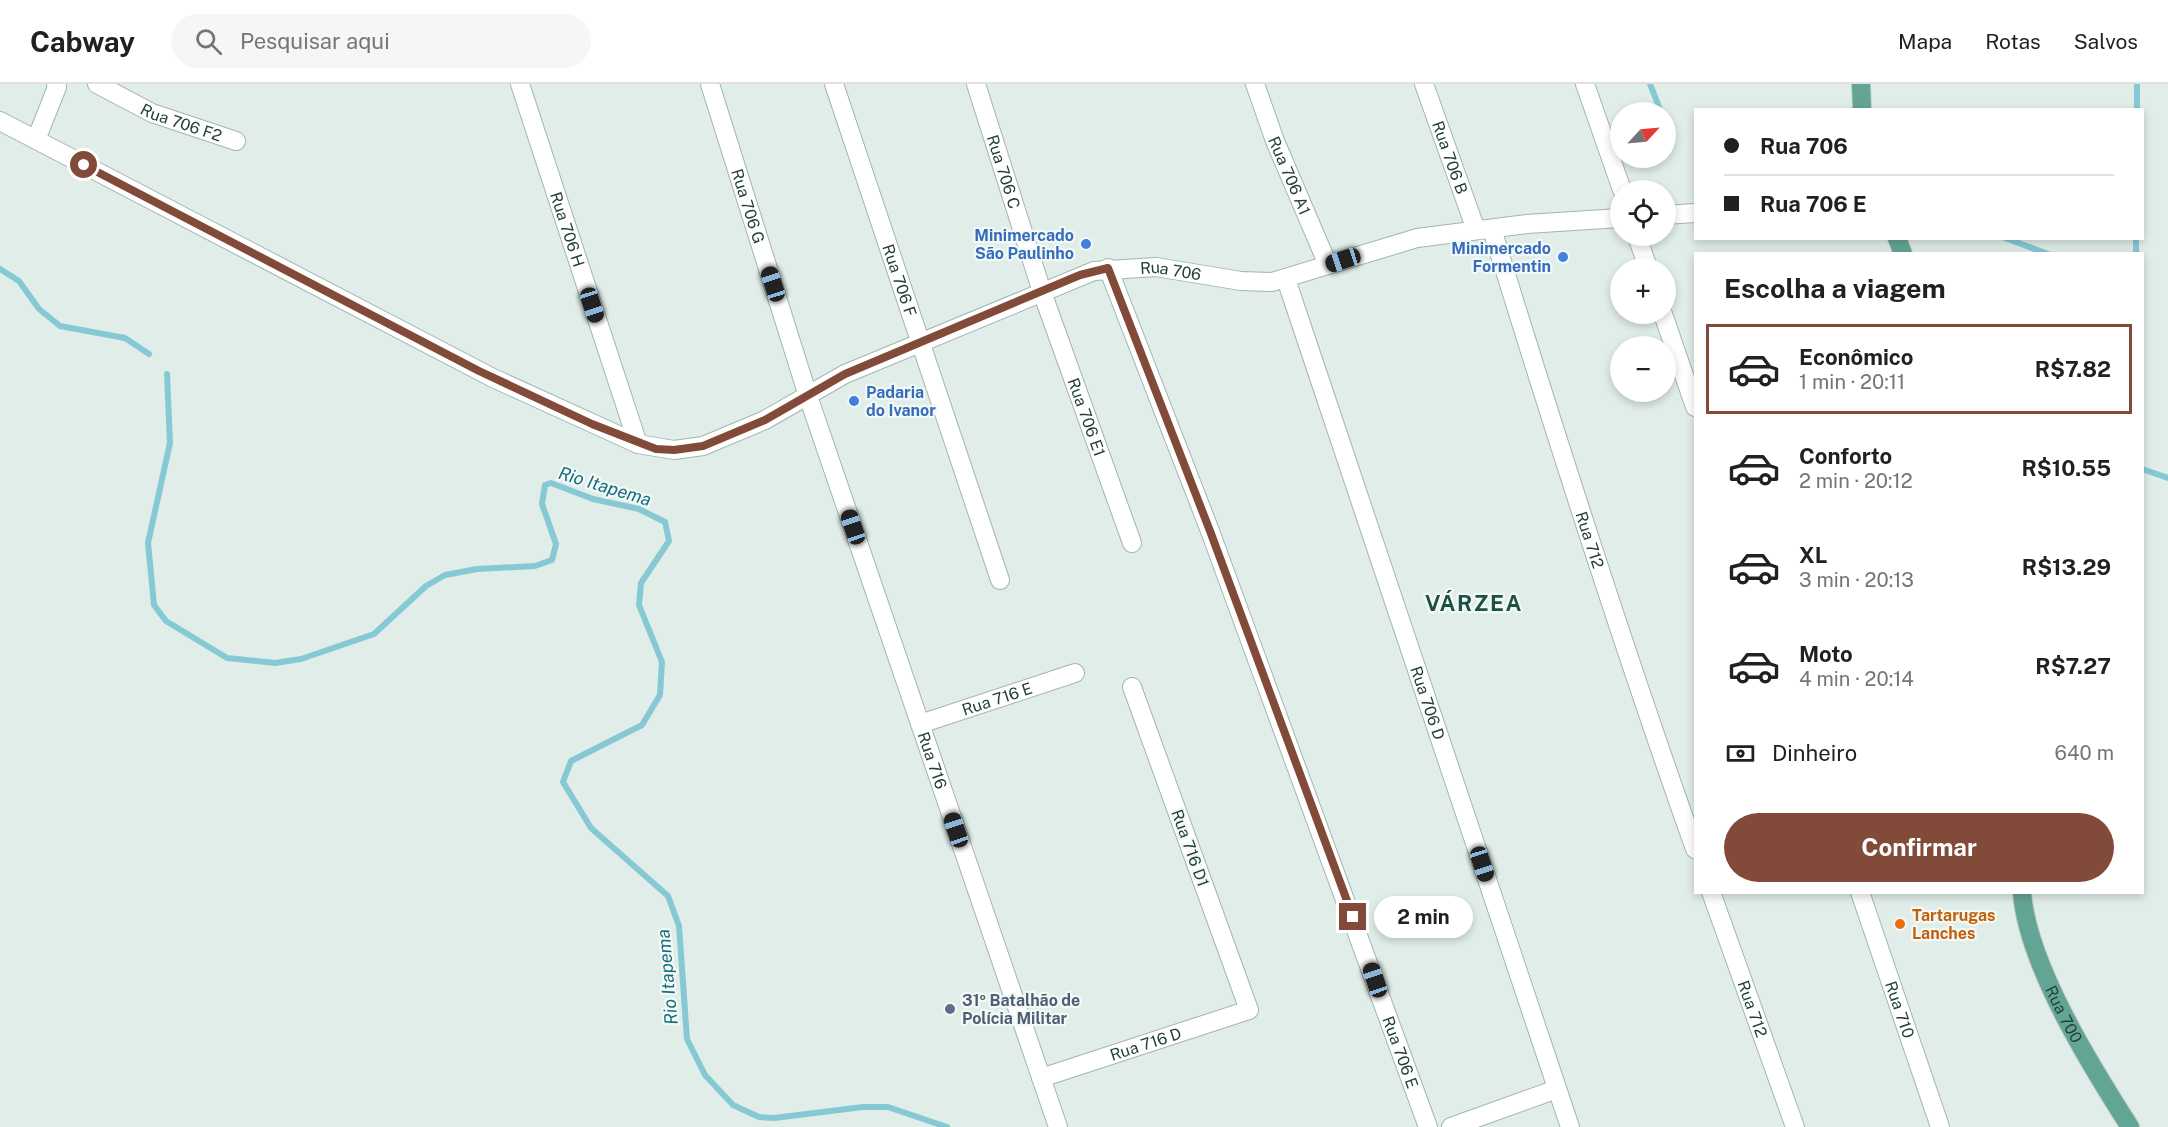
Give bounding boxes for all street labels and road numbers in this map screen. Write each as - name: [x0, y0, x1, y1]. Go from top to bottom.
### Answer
- street label: Rua 706 F2: [137, 99, 224, 145]
- street label: Rua 706 B: [1428, 118, 1472, 197]
- street label: Rua 706 C: [983, 132, 1024, 211]
- street label: Rua 706 A1: [1265, 133, 1315, 218]
- street label: Rua 706 G: [728, 166, 769, 246]
- street label: Rua 706 H: [547, 189, 589, 269]
- street label: Rua 706 F: [879, 242, 921, 319]
- street label: Rua 706: [1139, 257, 1203, 284]
- street label: Rua 706 E1: [1064, 375, 1110, 459]
- street label: Rua 712: [1572, 509, 1608, 571]
- street label: Rua 706 D: [1407, 663, 1449, 742]
- street label: Rua 716 E: [959, 678, 1035, 719]
- street label: Rua 716: [914, 729, 951, 791]
- street label: Rua 716 D1: [1167, 807, 1213, 889]
- street label: Rua 712: [1734, 978, 1772, 1040]
- street label: Rua 710: [1881, 978, 1919, 1041]
- street label: Rua 700: [2042, 983, 2087, 1046]
- street label: Rua 706 E: [1379, 1013, 1423, 1091]
- street label: Rua 716 D: [1107, 1023, 1184, 1064]

